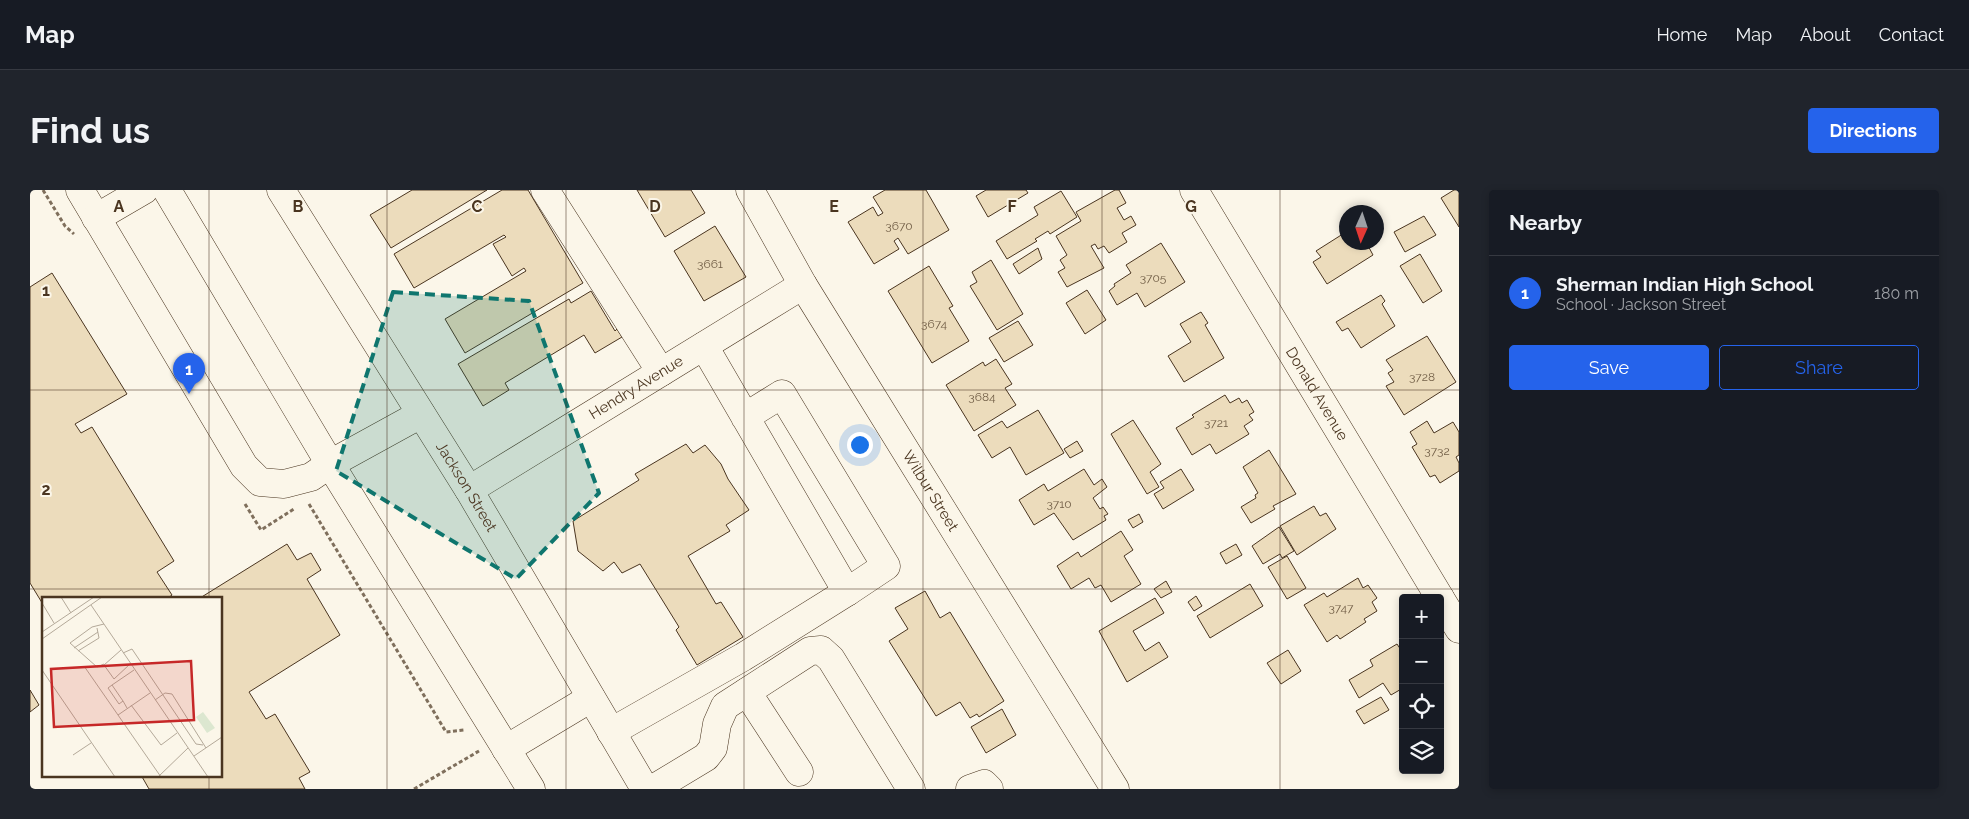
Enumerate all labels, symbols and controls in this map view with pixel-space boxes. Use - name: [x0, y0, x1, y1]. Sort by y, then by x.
- text: Map: [25, 20, 75, 49]
- text: Home: [1656, 24, 1707, 45]
- text: Map: [1735, 24, 1772, 45]
- text: About: [1800, 24, 1851, 45]
- text: Contact: [1879, 24, 1944, 45]
- button: Directions: [1808, 108, 1939, 153]
- text: Find us: [30, 110, 150, 151]
- text: A: [114, 197, 125, 216]
- text: B: [293, 197, 304, 216]
- text: C: [472, 197, 483, 216]
- text: D: [649, 197, 661, 216]
- text: E: [829, 197, 839, 216]
- text: F: [1007, 197, 1017, 216]
- text: G: [1185, 197, 1197, 216]
- north arrow: [1339, 205, 1384, 250]
- text: Nearby: [1509, 210, 1582, 235]
- house number: 3670: [885, 219, 913, 233]
- house number: 3661: [697, 257, 723, 271]
- house number: 3705: [1140, 271, 1167, 285]
- text: Sherman Indian High School: [1556, 273, 1813, 295]
- text: 1: [42, 281, 50, 300]
- text: 1: [1521, 284, 1529, 303]
- text: 180 m: [1874, 284, 1919, 303]
- text: School · Jackson Street: [1556, 295, 1726, 314]
- house number: 3674: [921, 317, 947, 331]
- street label: Donald Avenue: [1282, 344, 1352, 444]
- button: Save: [1509, 345, 1709, 390]
- button: Share: [1719, 345, 1919, 390]
- street label: Hendry Avenue: [586, 352, 686, 423]
- pin: 1: [173, 353, 205, 394]
- house number: 3728: [1409, 370, 1435, 384]
- house number: 3684: [968, 390, 996, 404]
- house number: 3721: [1204, 416, 1228, 430]
- your location: [847, 432, 873, 458]
- street label: Jackson Street: [432, 439, 501, 535]
- house number: 3732: [1424, 444, 1450, 458]
- street label: Wilbur Street: [899, 447, 962, 535]
- text: 2: [41, 480, 51, 499]
- house number: 3710: [1046, 497, 1072, 511]
- map controls: [1399, 594, 1444, 774]
- button: +: [1399, 594, 1444, 639]
- inset map: [42, 597, 222, 776]
- house number: 3747: [1328, 601, 1354, 615]
- button: −: [1399, 639, 1444, 684]
- button: locate: [1399, 684, 1444, 729]
- button: layers: [1399, 729, 1444, 774]

